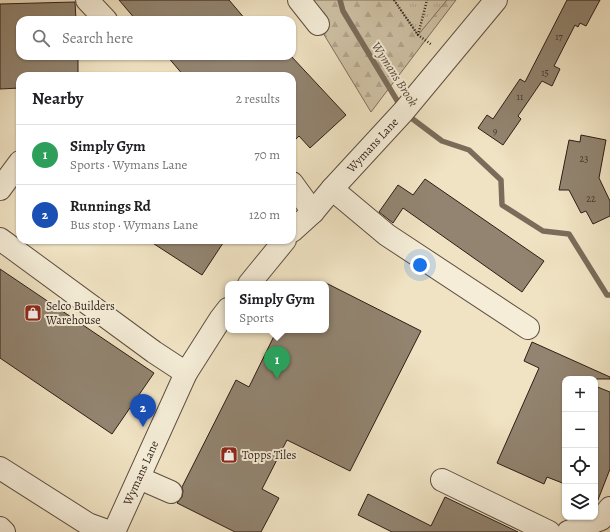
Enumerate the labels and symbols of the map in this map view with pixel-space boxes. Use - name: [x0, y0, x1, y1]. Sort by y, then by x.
- house number: 17: [555, 30, 564, 43]
- water label: Wymans Brook: [368, 39, 422, 110]
- house number: 15: [541, 66, 549, 79]
- house number: 11: [517, 90, 524, 103]
- street label: Wymans Lane: [343, 114, 402, 177]
- house number: 9: [493, 124, 498, 137]
- house number: 23: [580, 152, 588, 165]
- house number: 22: [586, 192, 596, 205]
- your location: [410, 255, 430, 275]
- place label: Selco Builders Warehouse: [45, 298, 115, 328]
- shop icon: Selco Builders Warehouse: [23, 303, 43, 323]
- pin: 1: [264, 346, 290, 379]
- pin: 2: [130, 394, 156, 427]
- street label: Wymans Lane: [119, 438, 162, 509]
- shop icon: Topps Tiles: [219, 445, 239, 465]
- place label: Topps Tiles: [242, 447, 297, 463]

